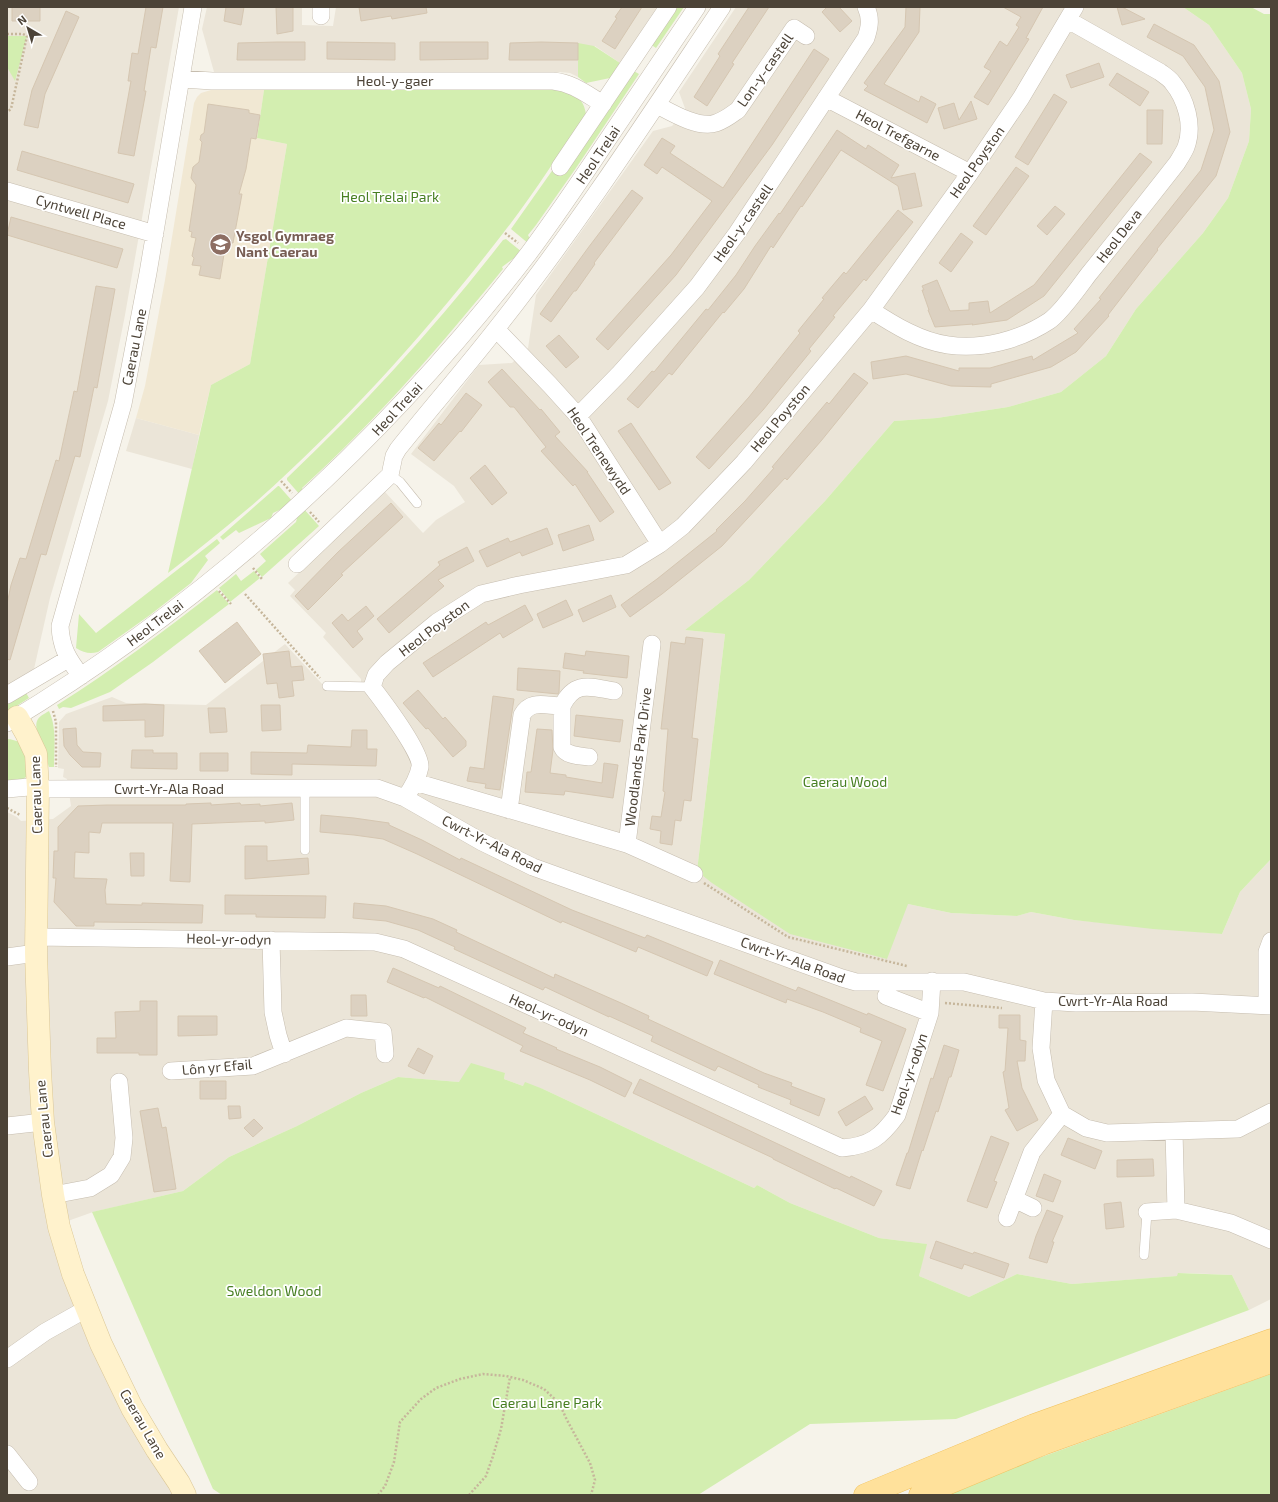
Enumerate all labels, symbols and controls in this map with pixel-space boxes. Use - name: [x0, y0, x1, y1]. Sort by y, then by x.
- north arrow: [8, 8, 48, 48]
- text: N: [14, 12, 29, 27]
- street label: Lon-y-castell: [733, 29, 797, 110]
- street label: Heol-y-gaer: [356, 72, 434, 89]
- street label: Heol Trefgarne: [853, 105, 943, 164]
- street label: Heol Trelai: [572, 122, 623, 187]
- street label: Heol Poyston: [946, 123, 1008, 201]
- street label: Heol-y-castell: [709, 180, 776, 265]
- park label: Heol Trelai Park: [341, 188, 439, 205]
- street label: Cyntwell Place: [34, 191, 128, 233]
- street label: Heol Deva: [1092, 205, 1145, 266]
- place label: Ysgol Gymraeg Nant Caerau: [236, 227, 334, 260]
- school or university icon: Ysgol Gymraeg Nant Caerau: [208, 231, 234, 257]
- street label: Caerau Lane: [118, 307, 149, 387]
- street label: Heol Trelai: [368, 379, 426, 439]
- street label: Heol Poyston: [746, 380, 813, 455]
- street label: Heol Trenewydd: [564, 404, 635, 498]
- street label: Heol Trelai: [123, 596, 186, 649]
- street label: Heol Poyston: [395, 596, 472, 660]
- street label: Woodlands Park Drive: [621, 686, 654, 827]
- street label: Caerau Lane: [26, 756, 45, 834]
- park label: Caerau Wood: [803, 773, 887, 790]
- street label: Cwrt-Yr-Ala Road: [114, 780, 224, 797]
- street label: Cwrt-Yr-Ala Road: [439, 811, 545, 876]
- street label: Heol-yr-odyn: [186, 929, 272, 948]
- street label: Cwrt-Yr-Ala Road: [738, 933, 848, 986]
- street label: Heol-yr-odyn: [507, 989, 592, 1040]
- street label: Cwrt-Yr-Ala Road: [1058, 992, 1168, 1009]
- street label: Heol-yr-odyn: [887, 1031, 930, 1117]
- street label: Lôn yr Efail: [181, 1055, 254, 1078]
- street label: Caerau Lane: [31, 1079, 56, 1159]
- park label: Sweldon Wood: [227, 1282, 321, 1299]
- street label: Caerau Lane: [117, 1386, 170, 1462]
- park label: Caerau Lane Park: [492, 1394, 602, 1411]

